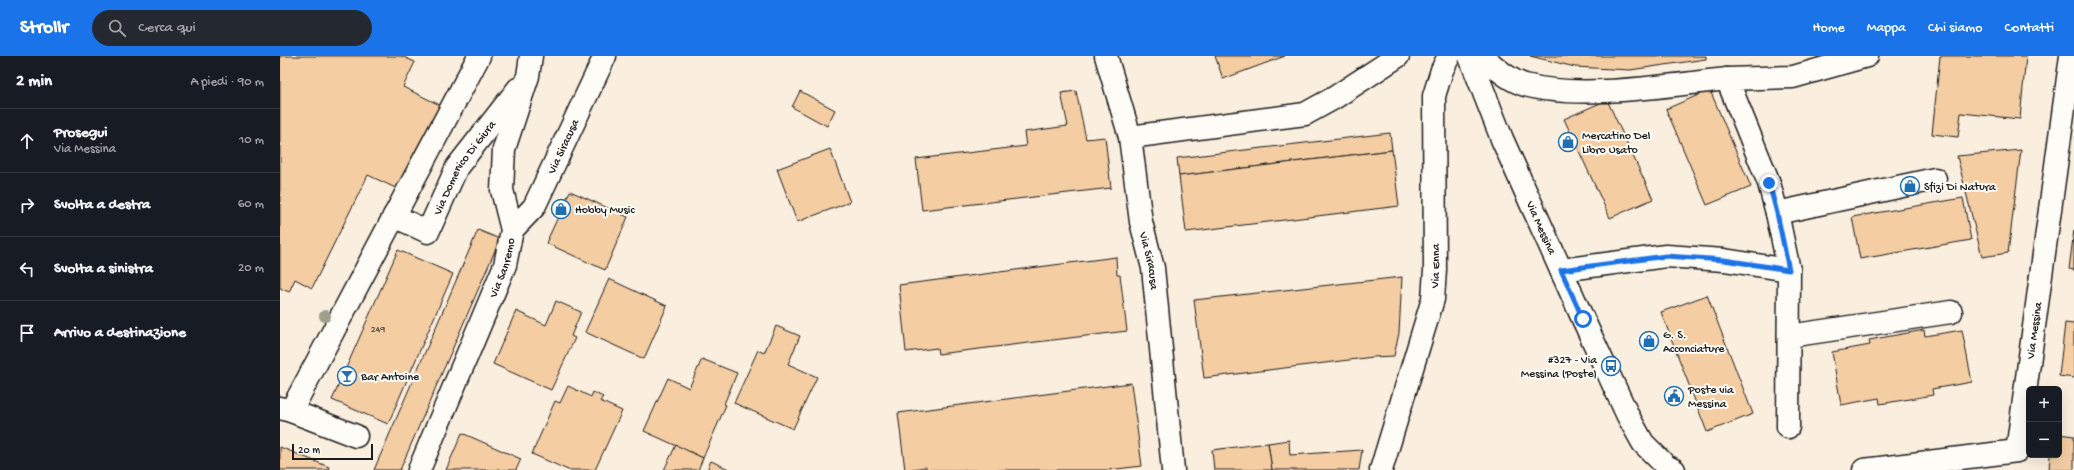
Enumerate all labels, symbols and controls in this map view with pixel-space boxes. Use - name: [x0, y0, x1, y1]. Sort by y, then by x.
- search box: [92, 10, 372, 46]
- text: Strollr: [20, 17, 68, 40]
- icon: search: [106, 17, 128, 39]
- text: Cerca qui: [138, 19, 196, 37]
- text: Home: [1812, 20, 1845, 37]
- text: Mappa: [1867, 20, 1906, 37]
- text: Chi siamo: [1928, 20, 1983, 37]
- text: Contatti: [2005, 20, 2054, 37]
- text: 2 min: [16, 72, 52, 92]
- text: A piedi · 90 m: [190, 75, 264, 90]
- street label: Via Siracusa: [545, 117, 583, 178]
- street label: Via Domenico Di Giura: [431, 118, 500, 218]
- text: Prosegui: [54, 124, 107, 142]
- icon: ahead: [16, 130, 38, 152]
- place label: Mercatino Del Libro Usato: [1582, 130, 1651, 158]
- shop icon: Mercatino Del Libro Usato: [1557, 131, 1579, 153]
- text: 10 m: [239, 133, 264, 148]
- text: Via Messina: [54, 142, 116, 157]
- route end: [1760, 174, 1778, 192]
- shop icon: Sfizi Di Natura: [1899, 175, 1921, 197]
- place label: Sfizi Di Natura: [1924, 181, 1996, 195]
- icon: right: [16, 194, 38, 216]
- text: Svolta a destra: [54, 196, 150, 214]
- text: 60 m: [238, 197, 264, 212]
- shop icon: Hobby Music: [550, 198, 572, 220]
- street label: Via Messina: [1521, 198, 1558, 257]
- place label: Hobby Music: [575, 204, 635, 218]
- street label: Via Siracusa: [1135, 230, 1160, 291]
- street label: Via Sanremo: [487, 237, 519, 301]
- street label: Via Enna: [1429, 243, 1444, 290]
- icon: left: [16, 258, 38, 280]
- text: Svolta a sinistra: [54, 260, 153, 278]
- text: 20 m: [238, 261, 264, 276]
- street label: Via Messina: [2025, 301, 2046, 361]
- route start: [1574, 310, 1592, 328]
- icon: arrive: [16, 322, 38, 344]
- text: Arrivo a destinazione: [54, 324, 186, 342]
- house number: 249: [371, 324, 385, 336]
- place label: G. S. Acconciature: [1663, 329, 1725, 357]
- shop icon: G. S. Acconciature: [1638, 330, 1660, 352]
- place label: #327 - Via Messina (Poste): [1521, 354, 1597, 382]
- bus stop icon: #327 - Via Messina (Poste): [1600, 355, 1622, 377]
- bar icon: Bar Antoine: [336, 365, 358, 387]
- place label: Bar Antoine: [360, 371, 420, 385]
- place label: Poste via Messina: [1687, 384, 1734, 412]
- public building icon: Poste via Messina: [1663, 385, 1685, 407]
- map controls: [2026, 386, 2062, 458]
- button: +: [2026, 386, 2062, 422]
- button: −: [2026, 422, 2062, 458]
- scale bar: [292, 442, 373, 461]
- text: 20 m: [298, 445, 320, 457]

